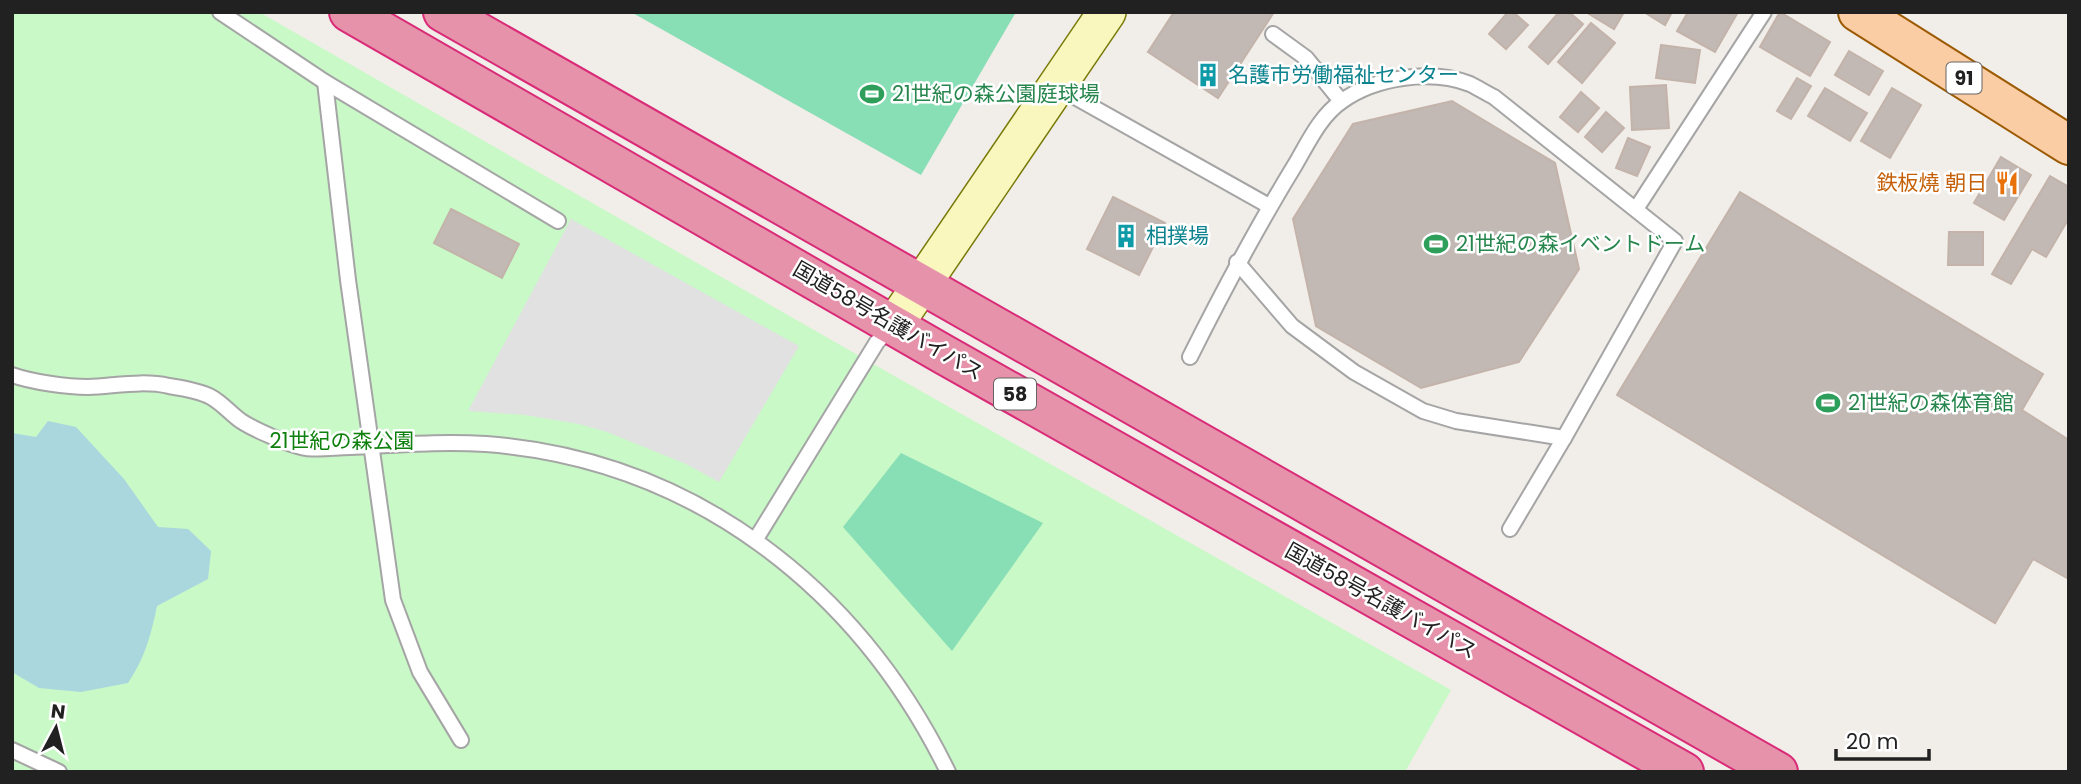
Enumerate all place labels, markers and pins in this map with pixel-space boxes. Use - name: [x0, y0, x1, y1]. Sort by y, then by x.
- place label: 名護市労働福祉センター: [1228, 60, 1459, 89]
- building icon: 名護市労働福祉センター: [1194, 61, 1222, 89]
- place label: 21世紀の森公園庭球場: [892, 79, 1100, 108]
- sports icon: 21世紀の森公園庭球場: [858, 80, 886, 108]
- place label: 鉄板燒 朝日: [1876, 168, 1987, 197]
- restaurant icon: 鉄板燒 朝日: [1993, 169, 2021, 197]
- place label: 相撲場: [1146, 221, 1209, 250]
- building icon: 相撲場: [1112, 222, 1140, 250]
- place label: 21世紀の森イベントドーム: [1456, 229, 1705, 258]
- sports icon: 21世紀の森イベントドーム: [1422, 230, 1450, 258]
- place label: 21世紀の森体育館: [1848, 388, 2014, 417]
- sports icon: 21世紀の森体育館: [1814, 389, 1842, 417]

